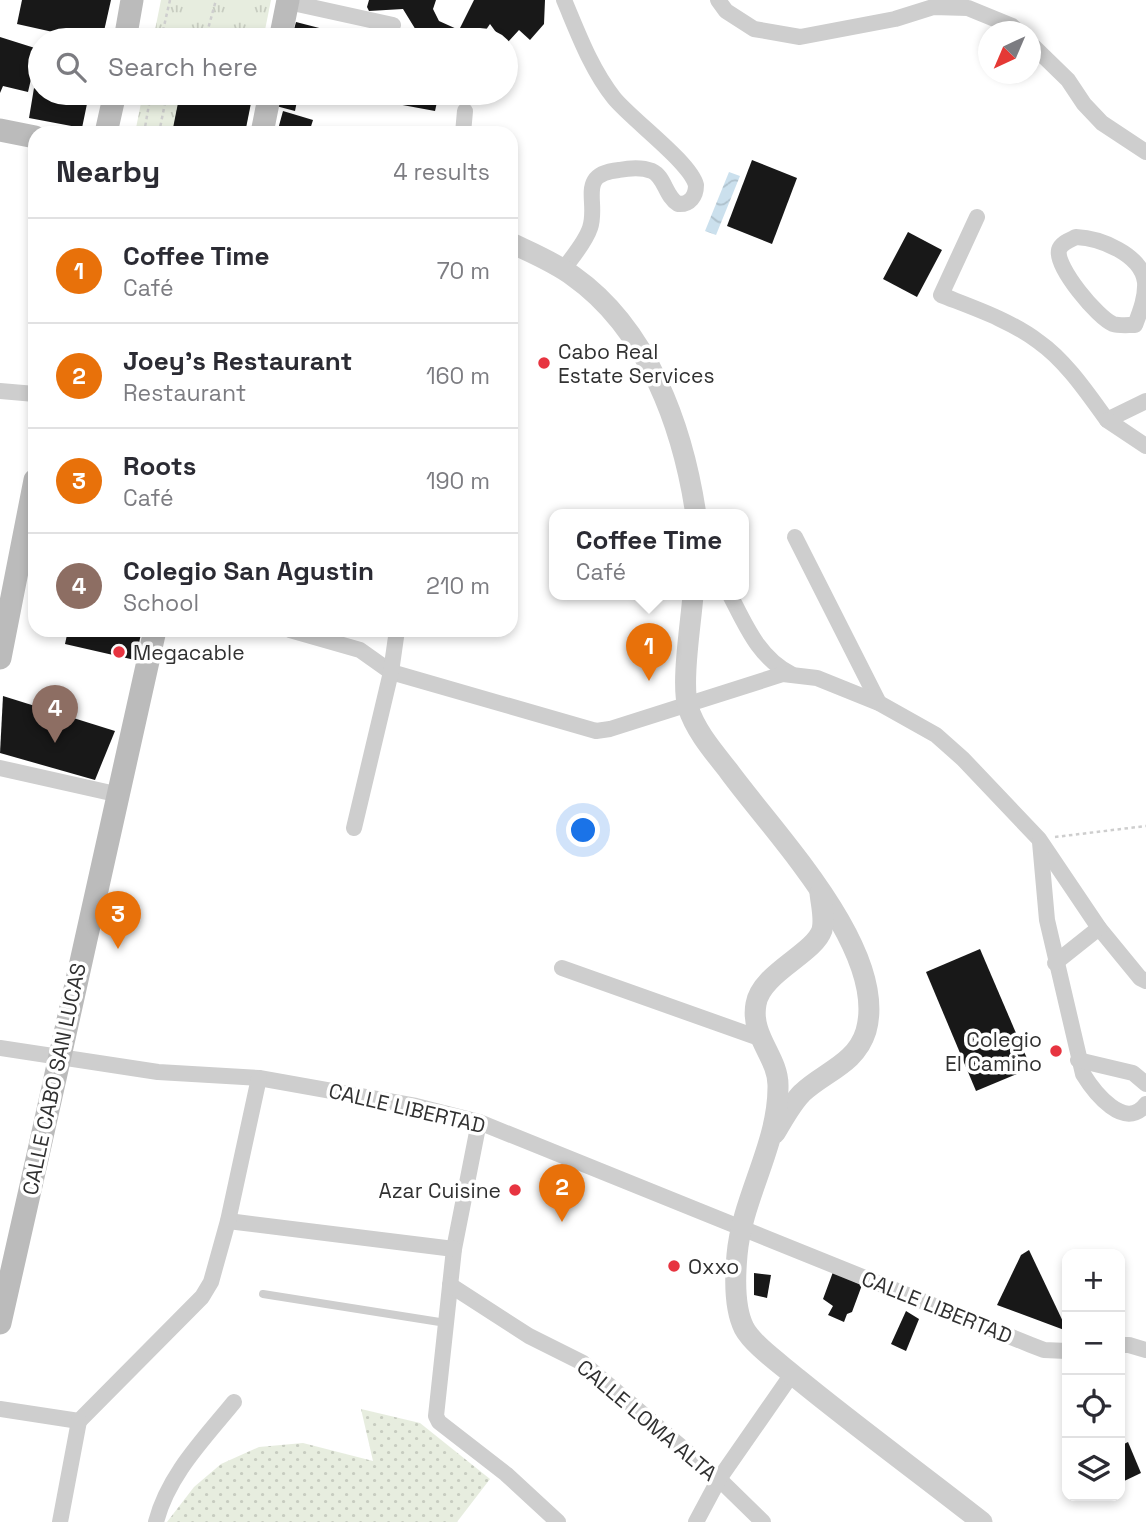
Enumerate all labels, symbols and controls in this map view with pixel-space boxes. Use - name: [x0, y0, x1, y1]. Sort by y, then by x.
- north arrow: [978, 21, 1041, 84]
- search box: [28, 28, 518, 105]
- icon: search: [52, 48, 90, 86]
- text: Search here: [108, 50, 258, 84]
- text: Nearby: [56, 152, 160, 191]
- text: 4 results: [393, 157, 490, 187]
- text: Coffee Time: [123, 239, 270, 273]
- text: 1: [74, 256, 84, 286]
- text: 70 m: [437, 256, 490, 286]
- text: Café: [123, 273, 174, 303]
- place label: Cabo Real Estate Services: [558, 338, 715, 389]
- text: Joey's Restaurant: [123, 344, 352, 378]
- marker: Cabo Real Estate Services: [536, 355, 552, 371]
- text: 2: [72, 361, 86, 391]
- text: 160 m: [426, 361, 490, 391]
- text: Restaurant: [123, 378, 246, 408]
- text: Roots: [123, 449, 196, 483]
- text: 3: [72, 466, 86, 496]
- text: 190 m: [426, 466, 490, 496]
- text: Café: [123, 483, 174, 513]
- popup: [549, 509, 749, 600]
- text: Coffee Time: [576, 523, 722, 557]
- text: Colegio San Agustin: [123, 554, 374, 588]
- text: Café: [576, 557, 626, 587]
- text: 4: [72, 571, 86, 601]
- text: 210 m: [426, 571, 490, 601]
- text: School: [123, 588, 199, 618]
- pin: 1: [626, 623, 672, 681]
- place label: Megacable: [133, 639, 245, 666]
- marker: Megacable: [111, 644, 127, 660]
- pin: 4: [32, 685, 78, 743]
- your location: [566, 813, 600, 847]
- pin: 3: [95, 891, 141, 949]
- street label: CALLE CABO SAN LUCAS: [16, 961, 92, 1197]
- place label: Colegio El Camino: [945, 1026, 1042, 1077]
- marker: Colegio El Camino: [1048, 1043, 1064, 1059]
- street label: CALLE LIBERTAD: [326, 1077, 488, 1139]
- pin: 2: [539, 1164, 585, 1222]
- place label: Azar Cuisine: [379, 1177, 501, 1204]
- marker: Azar Cuisine: [507, 1182, 523, 1198]
- map controls: [1062, 1249, 1125, 1501]
- button: +: [1062, 1249, 1125, 1312]
- place label: Oxxo: [688, 1253, 739, 1280]
- marker: Oxxo: [666, 1258, 682, 1274]
- street label: CALLE LIBERTAD: [858, 1265, 1016, 1349]
- button: −: [1062, 1312, 1125, 1375]
- street label: CALLE LOMA ALTA: [571, 1353, 723, 1487]
- button: locate: [1062, 1375, 1125, 1438]
- button: layers: [1062, 1438, 1125, 1501]

